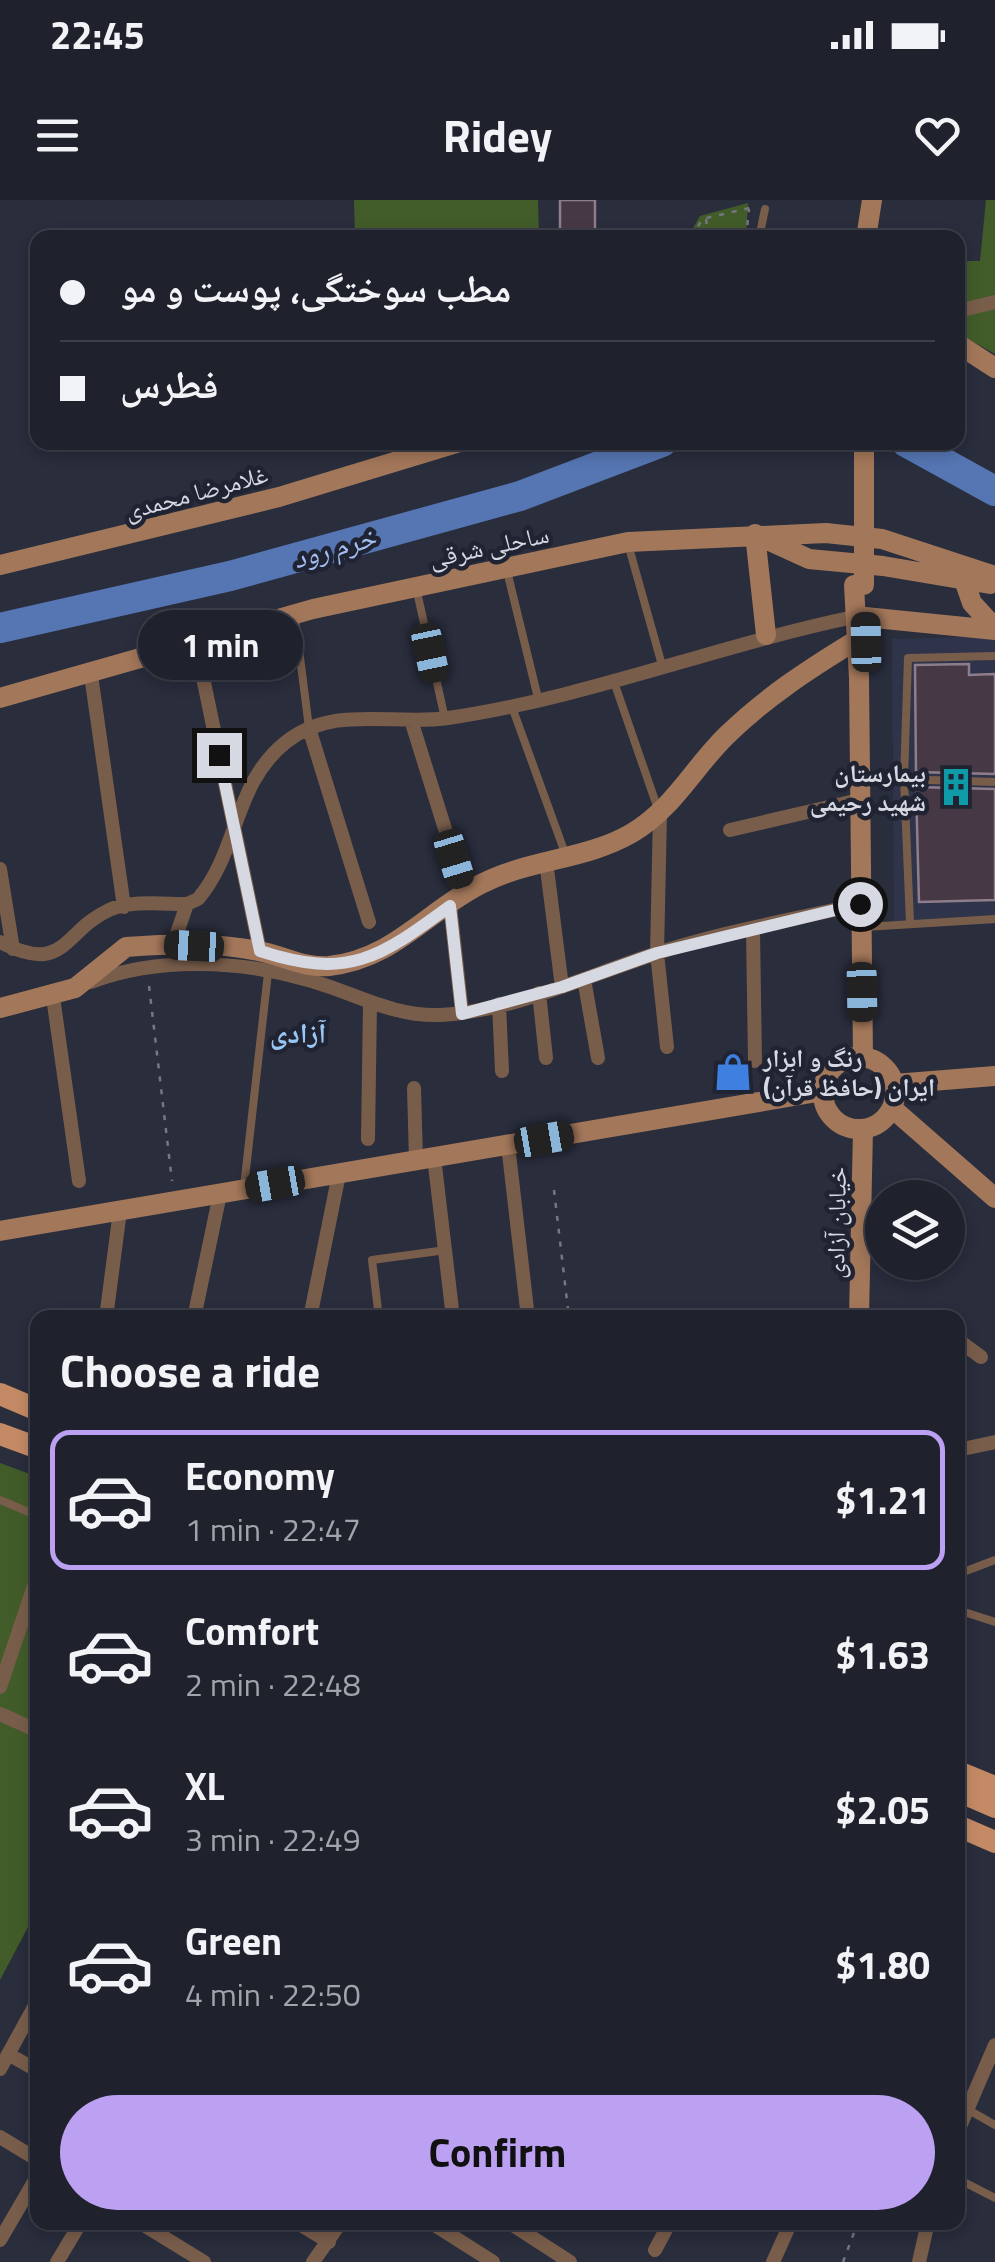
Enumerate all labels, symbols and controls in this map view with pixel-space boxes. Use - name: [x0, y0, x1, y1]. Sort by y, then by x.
- text: 22:45: [50, 6, 145, 64]
- text: Ridey: [443, 101, 552, 169]
- icon: menu: [30, 108, 85, 163]
- icon: heart: [910, 108, 965, 163]
- text: مطب سوختگی، پوست و مو: [120, 259, 511, 317]
- text: فطرس: [120, 355, 218, 413]
- street label: غلامرضا محمدی: [120, 455, 272, 529]
- water label: خرم رود: [287, 514, 382, 579]
- street label: ساحلی شرقی: [426, 515, 552, 577]
- callout: 1 min: [136, 610, 302, 680]
- car: [850, 612, 882, 672]
- text: 1 min: [182, 621, 259, 669]
- car: [409, 621, 451, 685]
- route end: [197, 733, 242, 778]
- place label: بیمارستان شهید رحیمی: [810, 754, 926, 821]
- building icon: بیمارستان شهید رحیمی: [935, 766, 977, 808]
- car: [431, 826, 477, 892]
- route start: [838, 882, 883, 927]
- car: [163, 929, 225, 963]
- car: [846, 962, 878, 1022]
- district label: آزادی: [270, 1011, 326, 1054]
- place label: رنگ و ابزار ایران (حافظ قرآن): [762, 1039, 935, 1106]
- shop icon: رنگ و ابزار ایران (حافظ قرآن): [712, 1051, 754, 1093]
- car: [512, 1119, 576, 1159]
- car: [243, 1164, 307, 1204]
- street label: خیابان آزادی: [816, 1167, 856, 1279]
- map controls: [865, 1180, 965, 1280]
- button: layers: [865, 1180, 965, 1280]
- text: Choose a ride: [60, 1336, 320, 1404]
- text: Economy: [185, 1447, 335, 1505]
- icon: car: [65, 1455, 155, 1545]
- text: $1.21: [835, 1471, 930, 1529]
- text: 1 min · 22:47: [185, 1505, 361, 1553]
- text: Comfort: [185, 1602, 319, 1660]
- icon: car: [65, 1610, 155, 1700]
- text: $1.63: [835, 1626, 930, 1684]
- text: 2 min · 22:48: [185, 1660, 361, 1708]
- text: XL: [185, 1757, 225, 1815]
- icon: car: [65, 1765, 155, 1855]
- text: $2.05: [835, 1781, 930, 1839]
- text: 3 min · 22:49: [185, 1815, 361, 1863]
- text: Green: [185, 1912, 282, 1970]
- icon: car: [65, 1920, 155, 2010]
- text: $1.80: [835, 1936, 930, 1994]
- text: 4 min · 22:50: [185, 1970, 361, 2018]
- button: Confirm: [60, 2095, 935, 2210]

